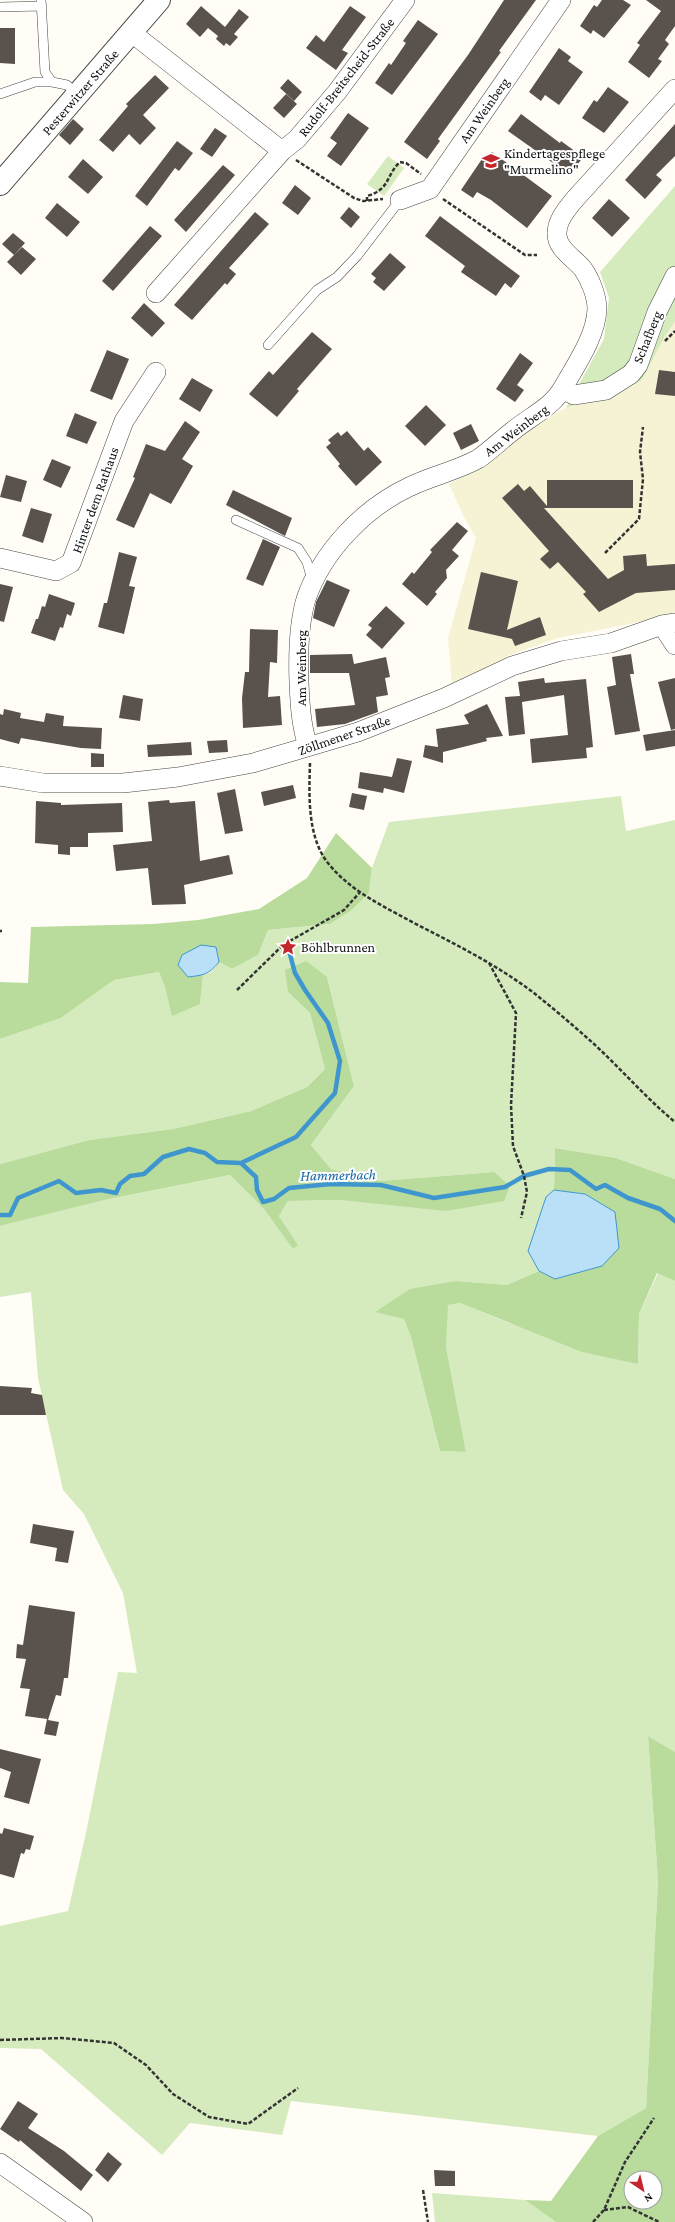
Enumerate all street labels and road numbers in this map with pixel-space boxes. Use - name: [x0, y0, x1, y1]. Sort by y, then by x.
- street label: Rudolf-Breitscheid-Straße: [295, 14, 397, 140]
- street label: Pesterwitzer Straße: [38, 46, 122, 138]
- street label: Am Weinberg: [456, 74, 513, 146]
- street label: Schafberg: [629, 308, 665, 366]
- street label: Am Weinberg: [481, 401, 551, 459]
- street label: Hinter dem Rathaus: [68, 445, 122, 555]
- street label: Am Weinberg: [293, 630, 309, 706]
- street label: Zöllmener Straße: [296, 712, 392, 758]

